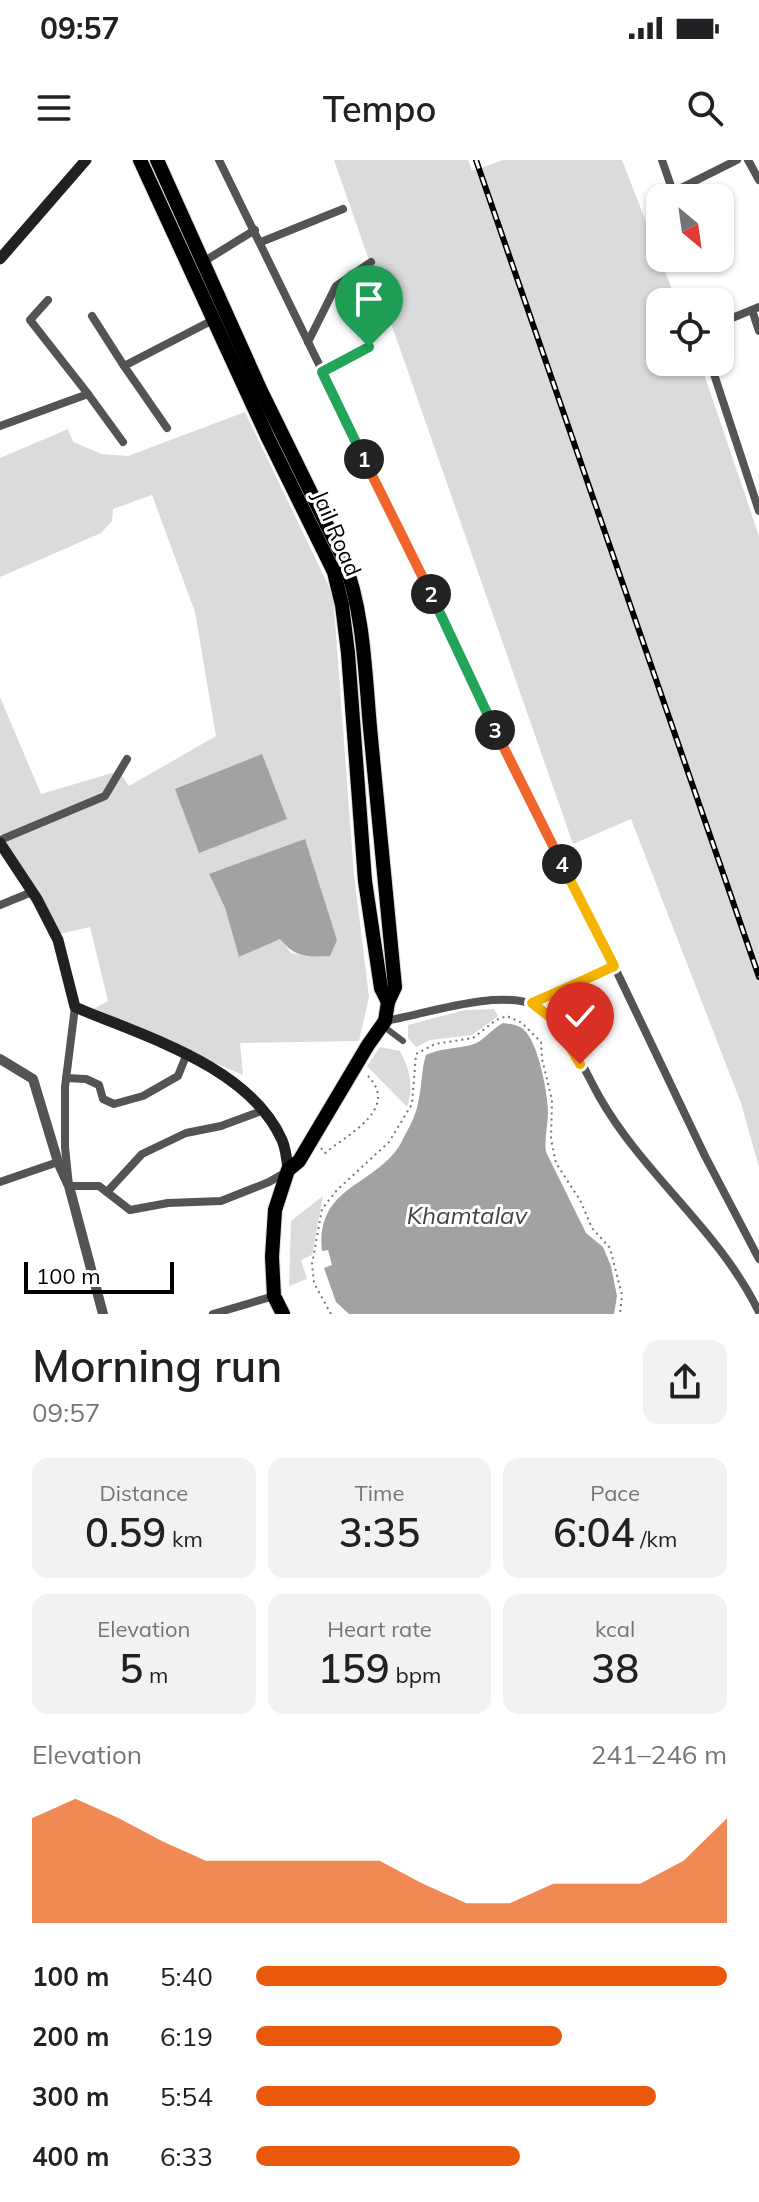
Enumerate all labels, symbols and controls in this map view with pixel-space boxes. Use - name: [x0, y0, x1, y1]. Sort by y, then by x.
- text: 09:57: [40, 9, 119, 47]
- icon: menu: [32, 86, 76, 130]
- text: Tempo: [323, 86, 436, 131]
- icon: search: [683, 86, 727, 130]
- north arrow: [646, 184, 734, 272]
- map controls: [646, 184, 734, 376]
- pin: [335, 265, 403, 347]
- icon: arrive: [347, 277, 391, 321]
- button: locate: [646, 288, 734, 376]
- pin: 1: [344, 439, 384, 479]
- text: 1: [357, 445, 371, 473]
- street label: Jail Road: [306, 486, 368, 580]
- pin: 2: [411, 574, 451, 614]
- text: 2: [424, 580, 438, 608]
- pin: 3: [475, 710, 515, 750]
- text: 3: [488, 716, 502, 744]
- pin: 4: [542, 844, 582, 884]
- text: 4: [555, 850, 569, 878]
- pin: [546, 982, 614, 1064]
- icon: check: [558, 994, 602, 1038]
- water label: Khamtalav: [407, 1200, 528, 1230]
- scale bar: [24, 1258, 174, 1294]
- text: 100 m: [36, 1262, 101, 1290]
- text: Morning run: [32, 1338, 282, 1393]
- button: share: [643, 1340, 727, 1424]
- text: 09:57: [32, 1396, 100, 1429]
- text: Distance: [99, 1479, 188, 1507]
- text: Time: [355, 1479, 404, 1507]
- text: Pace: [590, 1479, 640, 1507]
- text: 0.59: [85, 1507, 166, 1557]
- text: 3:35: [339, 1507, 420, 1557]
- text: 6:04: [553, 1507, 635, 1557]
- text: km: [166, 1525, 203, 1553]
- text: /km: [635, 1525, 677, 1553]
- text: Elevation: [97, 1615, 190, 1643]
- text: Heart rate: [327, 1615, 432, 1643]
- text: kcal: [595, 1615, 635, 1643]
- text: 5: [119, 1643, 143, 1693]
- text: 159: [318, 1643, 390, 1693]
- text: 38: [591, 1643, 639, 1693]
- text: m: [143, 1661, 168, 1689]
- text: bpm: [390, 1661, 441, 1689]
- text: Elevation: [32, 1738, 142, 1771]
- text: 241–246 m: [591, 1738, 727, 1771]
- text: 100 m: [32, 1960, 109, 1993]
- text: 5:40: [160, 1960, 213, 1993]
- text: 200 m: [32, 2020, 109, 2053]
- text: 6:19: [160, 2020, 213, 2053]
- text: 300 m: [32, 2080, 109, 2113]
- text: 5:54: [160, 2080, 213, 2113]
- text: 400 m: [32, 2140, 109, 2173]
- text: 6:33: [160, 2140, 213, 2173]

